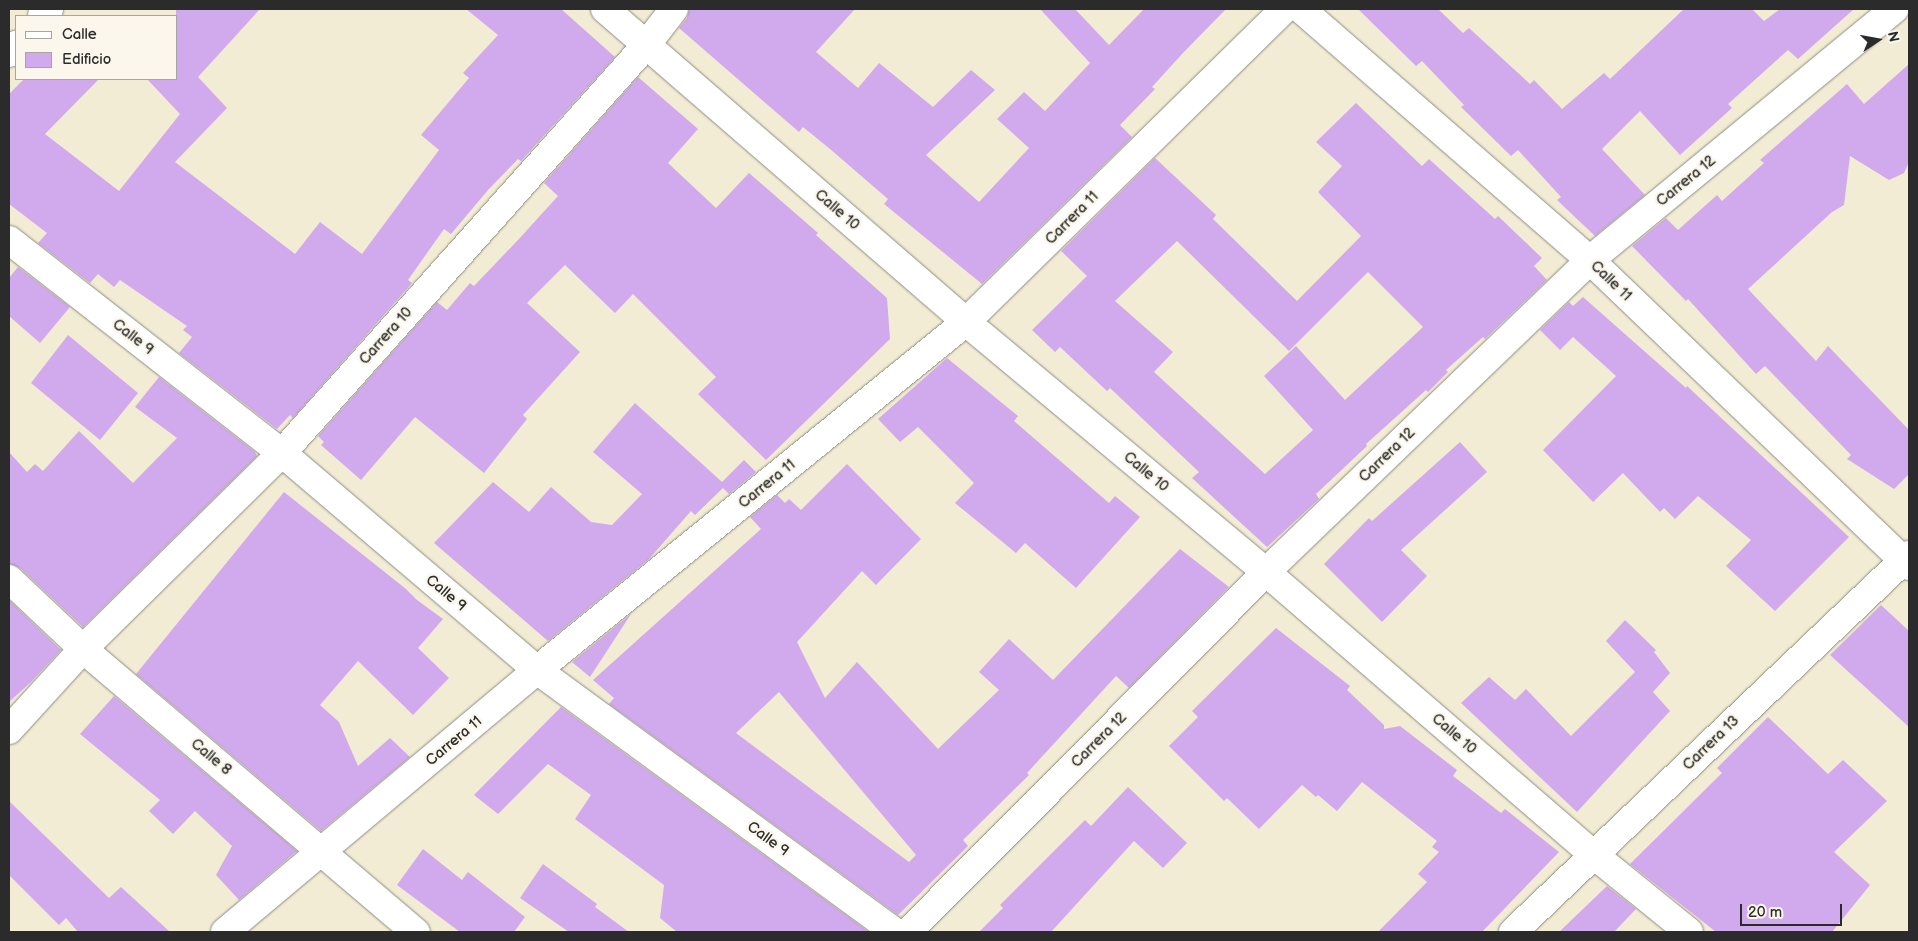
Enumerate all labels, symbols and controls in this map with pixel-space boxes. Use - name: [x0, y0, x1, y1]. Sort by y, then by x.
- legend: [15, 15, 178, 80]
- north arrow: [1853, 15, 1903, 65]
- text: Calle: [62, 25, 97, 44]
- text: N: [1884, 30, 1903, 44]
- text: Edificio: [62, 50, 111, 69]
- street label: Carrera 12: [1653, 152, 1719, 210]
- street label: Calle 10: [811, 186, 863, 234]
- street label: Carrera 11: [1042, 188, 1102, 248]
- street label: Calle 11: [1587, 257, 1635, 305]
- street label: Carrera 10: [356, 304, 416, 368]
- street label: Calle 9: [109, 315, 157, 359]
- street label: Carrera 12: [1355, 424, 1419, 486]
- street label: Calle 10: [1120, 448, 1172, 496]
- street label: Carrera 11: [735, 456, 799, 512]
- street label: Calle 9: [422, 571, 470, 615]
- street label: Carrera 12: [1068, 709, 1130, 771]
- street label: Calle 10: [1428, 710, 1480, 758]
- street label: Carrera 11: [422, 712, 486, 770]
- street label: Carrera 13: [1679, 712, 1743, 774]
- street label: Calle 8: [187, 735, 235, 779]
- street label: Calle 9: [744, 818, 792, 860]
- scale bar: [1743, 894, 1846, 926]
- text: 20 m: [1748, 903, 1782, 922]

